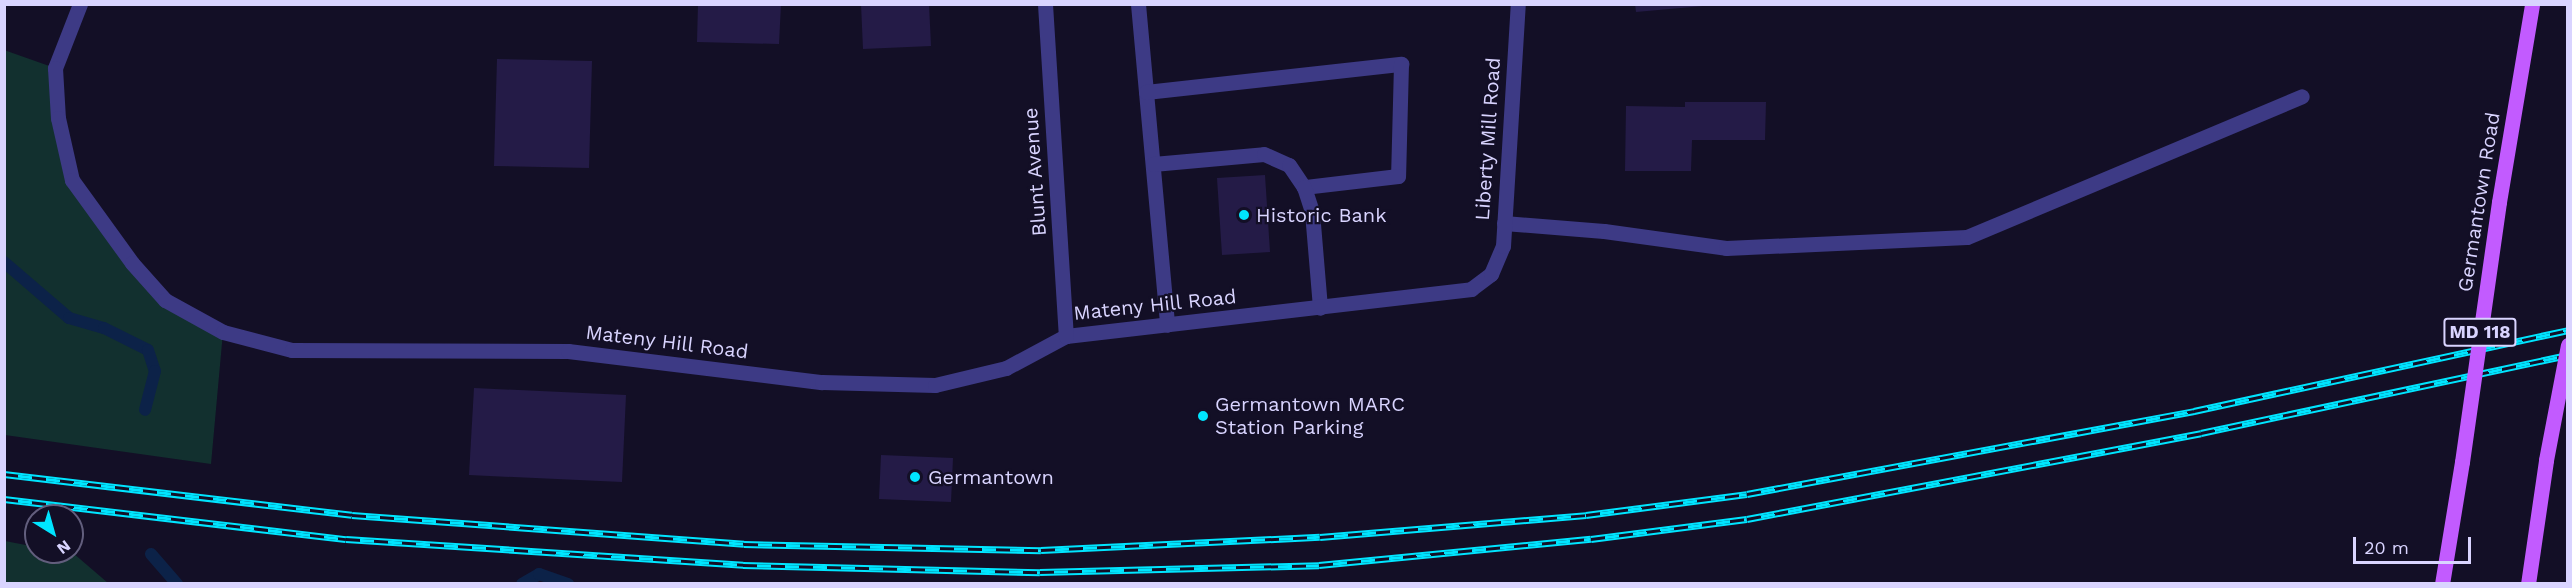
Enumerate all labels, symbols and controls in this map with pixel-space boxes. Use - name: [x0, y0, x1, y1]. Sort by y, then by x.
- street label: Liberty Mill Road: [1470, 56, 1506, 222]
- street label: Blunt Avenue: [1019, 106, 1051, 238]
- street label: Germantown Road: [2453, 110, 2505, 294]
- place label: Historic Bank: [1256, 203, 1387, 227]
- marker: Historic Bank: [1237, 208, 1251, 222]
- street label: Mateny Hill Road: [1072, 284, 1238, 326]
- road number: MD 118: [2442, 317, 2518, 347]
- street label: Mateny Hill Road: [584, 320, 750, 364]
- place label: Germantown MARC Station Parking: [1215, 392, 1405, 439]
- marker: Germantown MARC Station Parking: [1196, 409, 1210, 423]
- place label: Germantown: [928, 465, 1054, 489]
- marker: Germantown: [906, 468, 924, 486]
- north arrow: [24, 504, 84, 564]
- scale bar: [2356, 525, 2474, 563]
- text: N: [53, 536, 74, 558]
- text: 20 m: [2364, 537, 2409, 558]

